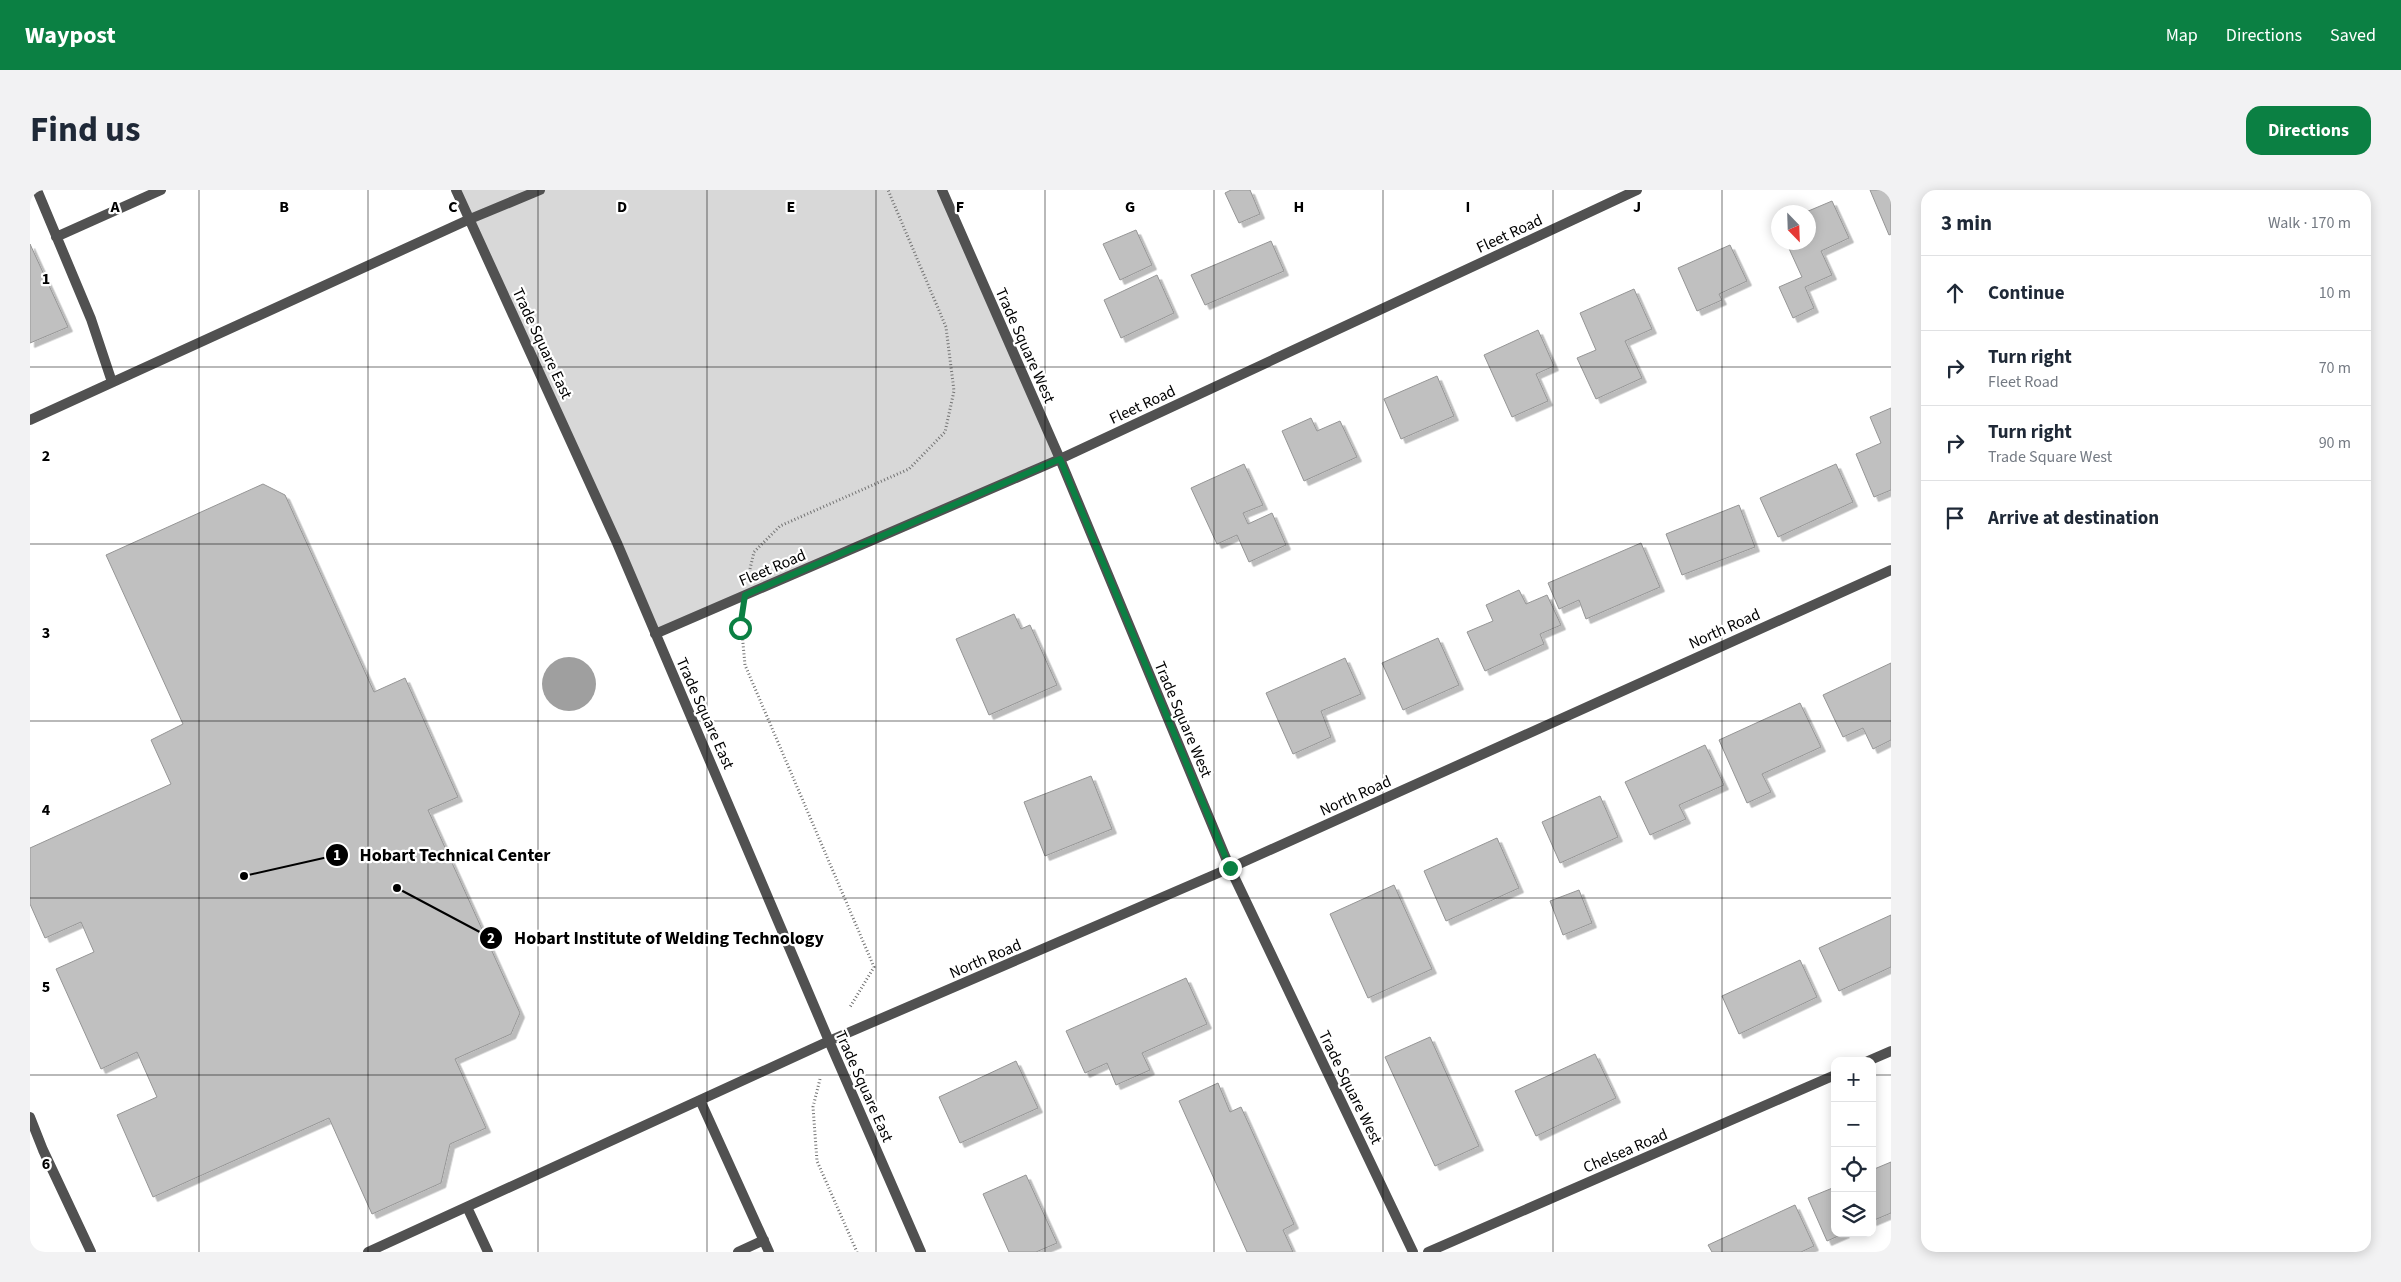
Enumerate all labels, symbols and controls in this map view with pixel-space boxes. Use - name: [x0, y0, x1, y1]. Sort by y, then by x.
- text: Waypost: [25, 18, 116, 53]
- text: Map: [2166, 23, 2198, 48]
- text: Directions: [2226, 23, 2302, 48]
- text: Saved: [2330, 23, 2376, 48]
- text: Find us: [30, 105, 140, 155]
- button: Directions: [2246, 106, 2371, 155]
- text: A: [109, 196, 120, 218]
- text: B: [279, 196, 289, 218]
- text: C: [448, 196, 458, 218]
- text: D: [617, 196, 627, 218]
- text: E: [787, 196, 795, 218]
- text: F: [956, 196, 964, 218]
- text: G: [1125, 196, 1135, 218]
- text: H: [1294, 196, 1304, 218]
- text: I: [1466, 196, 1470, 218]
- text: J: [1633, 196, 1641, 218]
- north arrow: [1771, 205, 1816, 250]
- text: 3 min: [1941, 208, 1992, 238]
- street label: Fleet Road: [1473, 209, 1546, 259]
- text: Walk · 170 m: [2268, 212, 2351, 234]
- text: 1: [42, 268, 50, 290]
- icon: ahead: [1941, 279, 1969, 307]
- text: Continue: [1988, 280, 2065, 307]
- text: 10 m: [2319, 282, 2351, 304]
- street label: Trade Square East: [507, 284, 578, 403]
- street label: Trade Square West: [990, 284, 1061, 407]
- text: Turn right: [1988, 344, 2072, 371]
- icon: right: [1941, 354, 1969, 382]
- text: 70 m: [2319, 357, 2351, 379]
- text: Fleet Road: [1988, 371, 2059, 393]
- street label: Fleet Road: [1106, 380, 1179, 430]
- text: Turn right: [1988, 419, 2072, 446]
- icon: right: [1941, 429, 1969, 457]
- text: 90 m: [2319, 432, 2351, 454]
- text: 2: [42, 445, 50, 467]
- text: Trade Square West: [1988, 446, 2112, 468]
- icon: arrive: [1941, 504, 1969, 532]
- text: Arrive at destination: [1988, 505, 2159, 532]
- street label: Fleet Road: [736, 544, 809, 592]
- street label: North Road: [1685, 603, 1764, 654]
- route start: [729, 617, 752, 640]
- text: 3: [42, 622, 50, 644]
- street label: Trade Square East: [671, 654, 740, 773]
- street label: Trade Square West: [1149, 658, 1218, 781]
- street label: North Road: [1316, 770, 1395, 821]
- text: 4: [42, 799, 51, 821]
- callout: Hobart Technical Center: [324, 838, 560, 871]
- text: Hobart Technical Center: [360, 843, 551, 868]
- text: 1: [333, 845, 341, 866]
- route end: [1219, 857, 1242, 880]
- callout: Hobart Institute of Welding Technology: [479, 922, 834, 955]
- text: Hobart Institute of Welding Technology: [514, 926, 825, 951]
- text: 2: [487, 928, 495, 949]
- street label: North Road: [946, 934, 1025, 984]
- text: 5: [42, 976, 50, 998]
- street label: Trade Square East: [830, 1027, 899, 1146]
- street label: Trade Square West: [1313, 1027, 1387, 1149]
- map controls: [1831, 1057, 1876, 1237]
- button: +: [1831, 1057, 1876, 1102]
- button: −: [1831, 1102, 1876, 1147]
- street label: Chelsea Road: [1580, 1123, 1671, 1179]
- button: locate: [1831, 1147, 1876, 1192]
- text: 6: [42, 1153, 50, 1175]
- button: layers: [1831, 1192, 1876, 1237]

